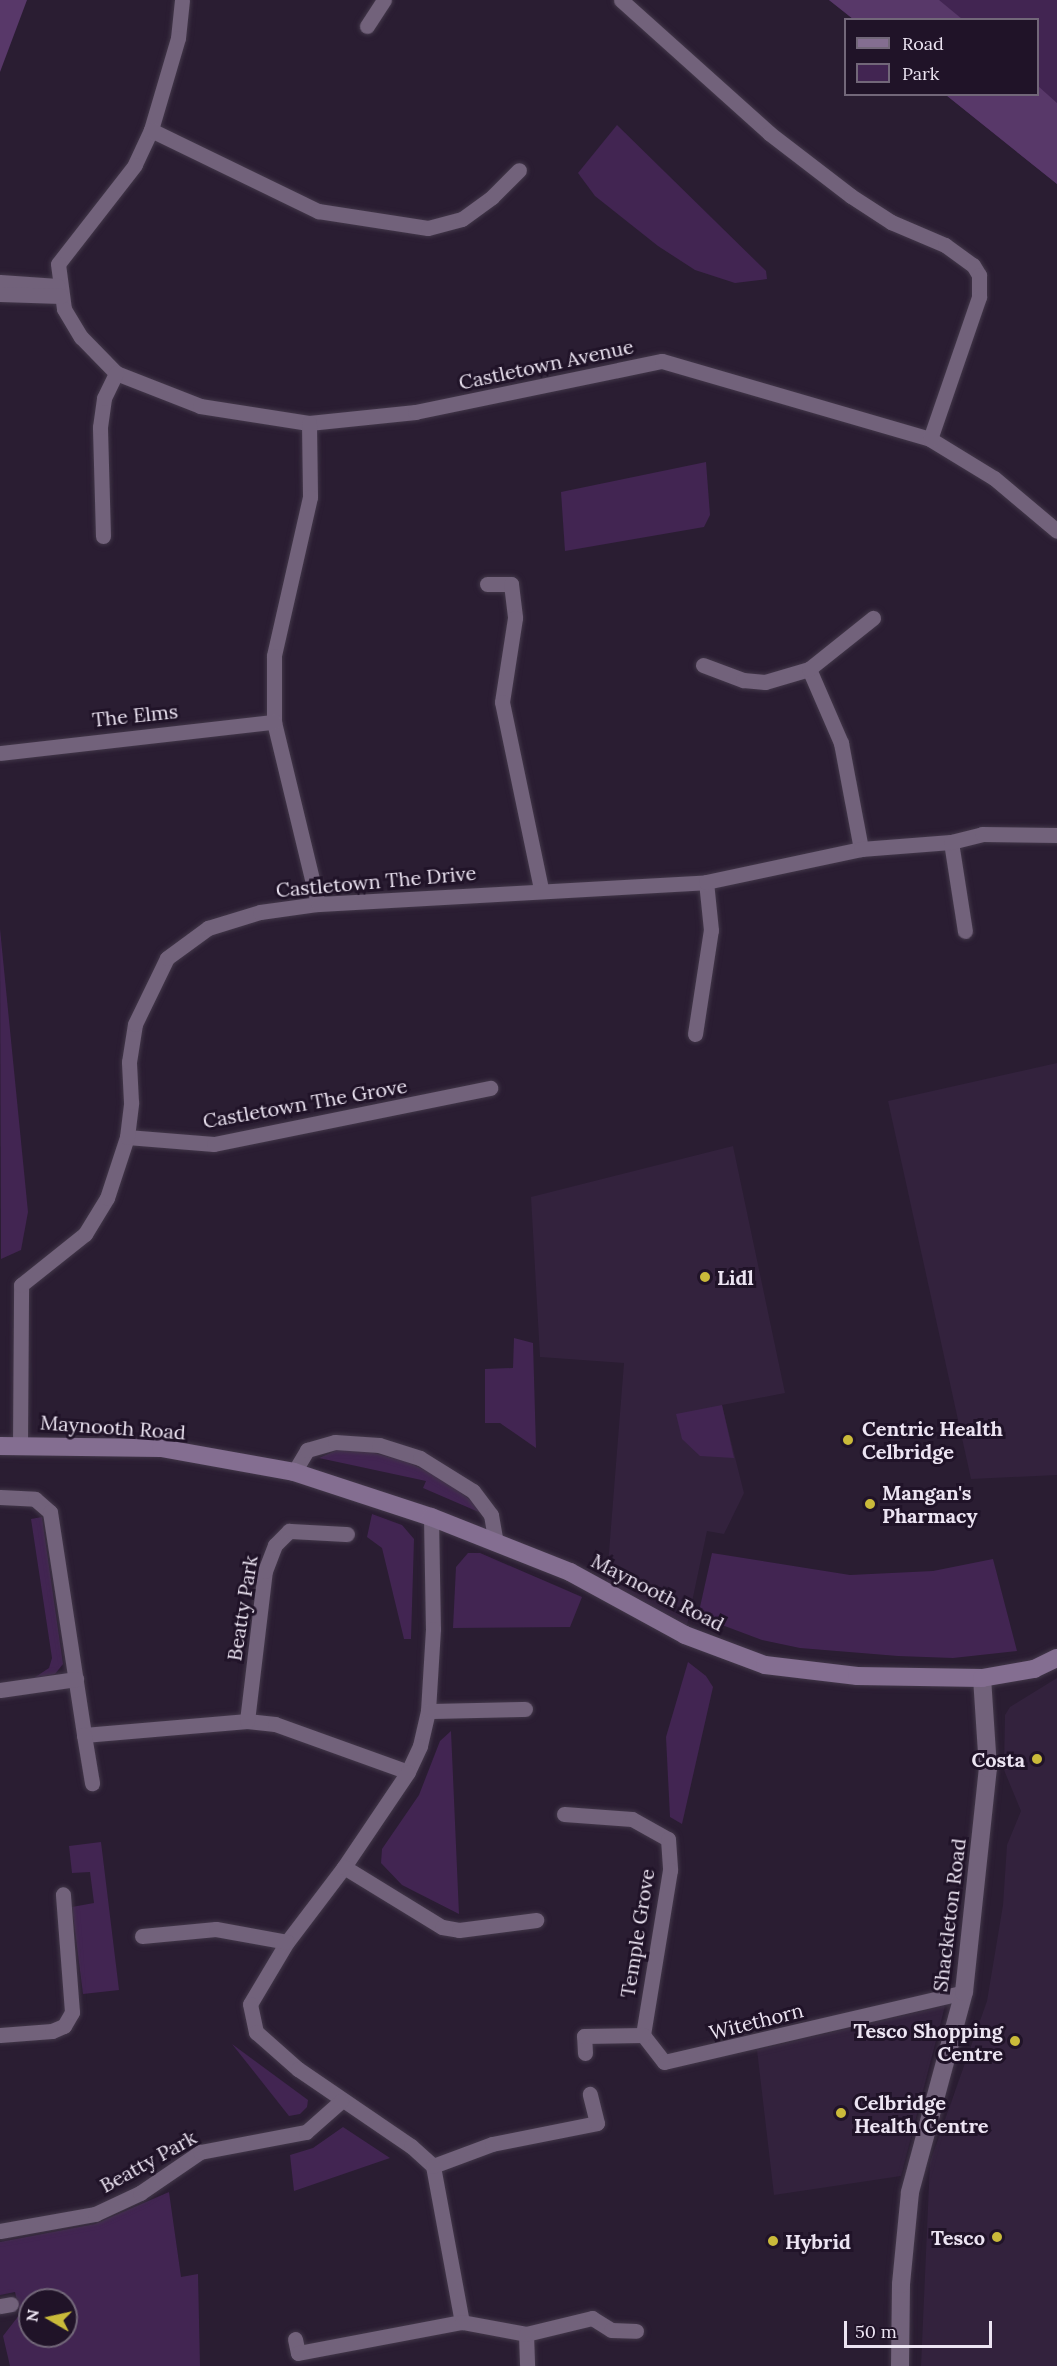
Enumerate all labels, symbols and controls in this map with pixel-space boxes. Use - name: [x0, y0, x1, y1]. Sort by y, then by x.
- legend: [844, 18, 1039, 96]
- text: Road: [902, 32, 944, 55]
- text: Park: [902, 62, 939, 85]
- street label: Castletown Avenue: [456, 334, 636, 394]
- street label: The Elms: [91, 699, 179, 731]
- street label: Castletown The Drive: [275, 860, 477, 902]
- street label: Castletown The Grove: [201, 1073, 409, 1133]
- place label: Lidl: [717, 1265, 754, 1289]
- marker: Lidl: [698, 1270, 712, 1284]
- street label: Maynooth Road: [39, 1410, 187, 1444]
- place label: Centric Health Celbridge: [862, 1416, 1003, 1463]
- marker: Centric Health Celbridge: [839, 1431, 857, 1449]
- place label: Mangan's Pharmacy: [882, 1480, 977, 1527]
- marker: Mangan's Pharmacy: [863, 1497, 877, 1511]
- street label: Maynooth Road: [588, 1548, 728, 1636]
- street label: Beatty Park: [222, 1553, 262, 1663]
- place label: Costa: [971, 1747, 1025, 1771]
- marker: Costa: [1030, 1752, 1044, 1766]
- street label: Shackleton Road: [928, 1837, 970, 1993]
- street label: Temple Grove: [615, 1867, 659, 1999]
- street label: Witethorn: [706, 1998, 806, 2044]
- place label: Tesco Shopping Centre: [854, 2018, 1003, 2065]
- marker: Tesco Shopping Centre: [1008, 2034, 1022, 2048]
- place label: Celbridge Health Centre: [854, 2090, 989, 2137]
- marker: Celbridge Health Centre: [832, 2104, 850, 2122]
- street label: Beatty Park: [96, 2125, 200, 2197]
- place label: Tesco: [931, 2225, 985, 2249]
- place label: Hybrid: [785, 2229, 851, 2253]
- marker: Tesco: [990, 2230, 1004, 2244]
- marker: Hybrid: [766, 2234, 780, 2248]
- north arrow: [18, 2288, 78, 2348]
- text: N: [21, 2308, 43, 2323]
- scale bar: [847, 2309, 996, 2347]
- text: 50 m: [855, 2320, 897, 2343]

